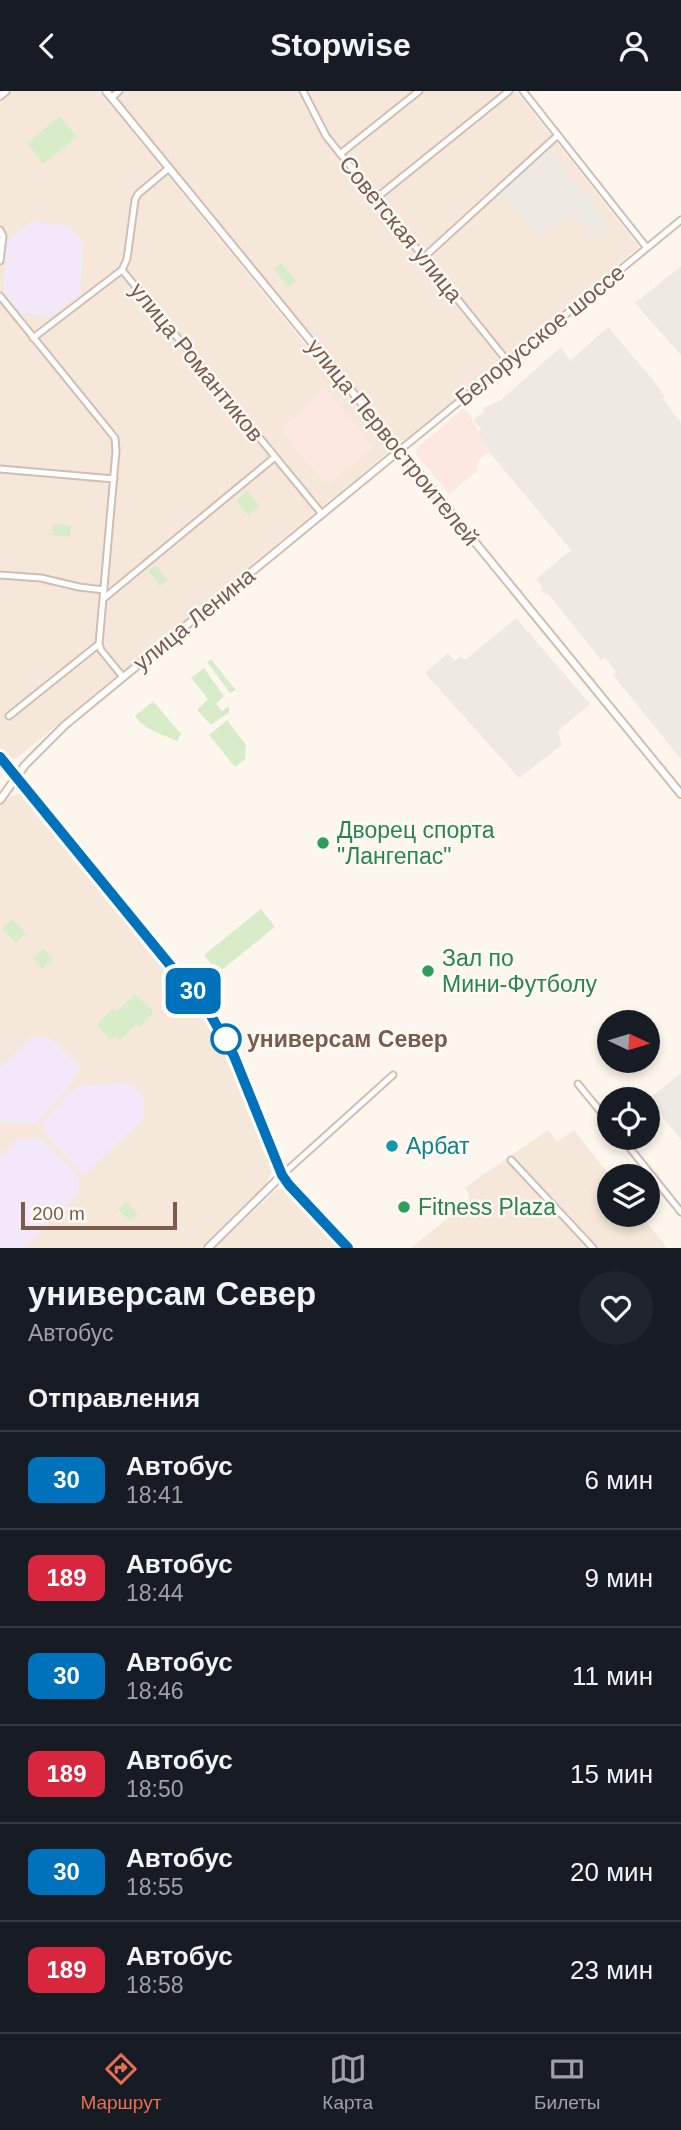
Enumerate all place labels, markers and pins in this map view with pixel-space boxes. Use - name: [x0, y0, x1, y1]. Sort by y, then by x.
- place label: Дворец спорта "Лангепас": [337, 817, 495, 869]
- marker: Дворец спорта "Лангепас": [315, 835, 331, 851]
- place label: Зал по Мини-Футболу: [442, 945, 598, 997]
- marker: Зал по Мини-Футболу: [420, 963, 436, 979]
- marker: универсам Север: [211, 1024, 241, 1054]
- place label: универсам Север: [247, 1026, 448, 1052]
- place label: Арбат: [406, 1133, 470, 1159]
- marker: Арбат: [384, 1138, 400, 1154]
- place label: Fitness Plaza: [418, 1194, 556, 1220]
- marker: Fitness Plaza: [396, 1199, 412, 1215]

